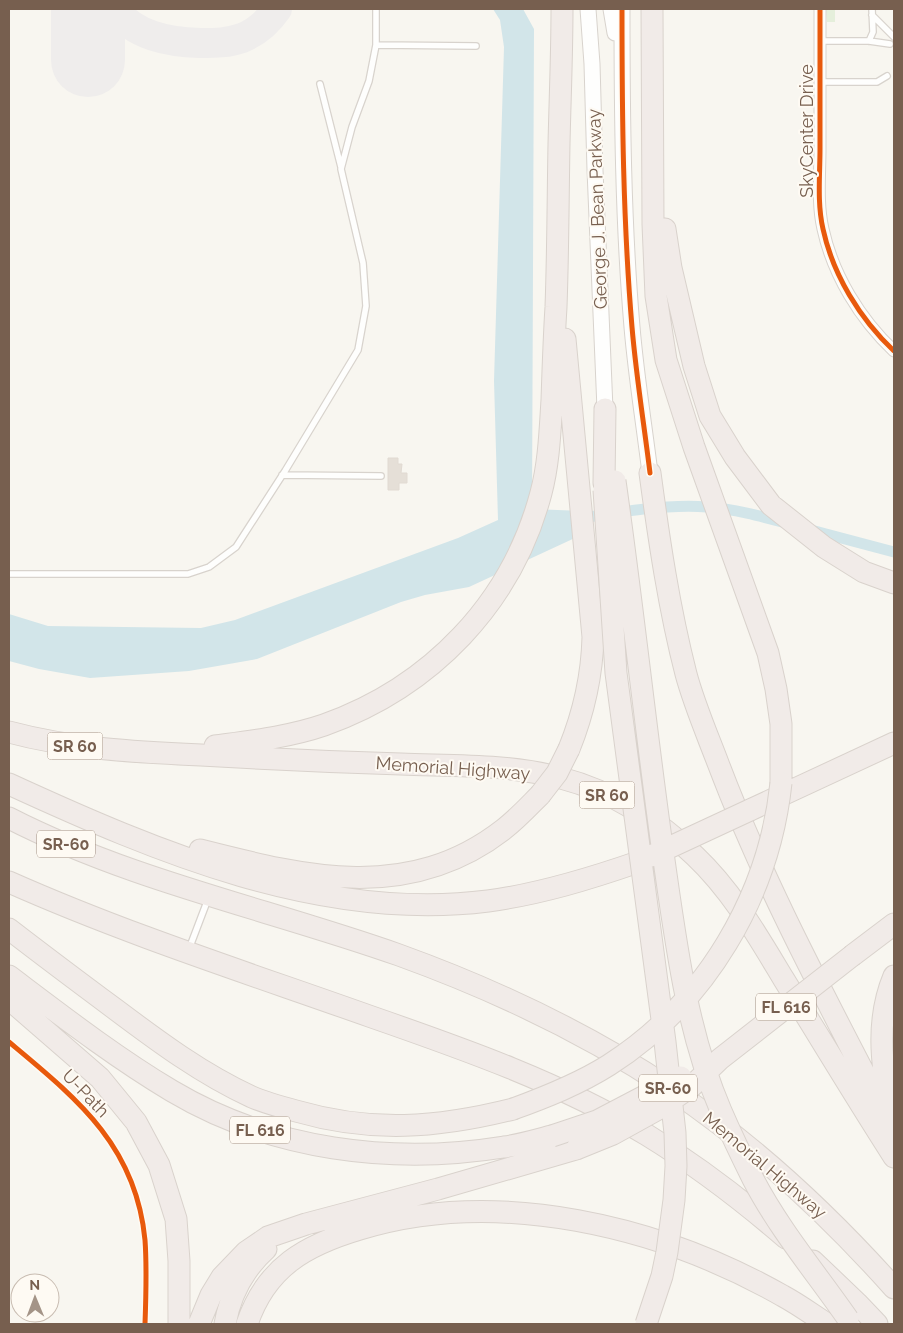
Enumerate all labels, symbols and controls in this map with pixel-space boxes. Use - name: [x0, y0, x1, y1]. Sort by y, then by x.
- street label: SkyCenter Drive: [796, 64, 817, 198]
- street label: George J. Bean Parkway: [583, 108, 611, 310]
- road number: SR 60: [48, 732, 102, 759]
- street label: Memorial Highway: [375, 752, 531, 784]
- road number: SR 60: [580, 782, 634, 808]
- road number: SR-60: [37, 831, 95, 858]
- road number: FL 616: [756, 994, 816, 1020]
- street label: U-Path: [58, 1065, 114, 1121]
- road number: SR-60: [639, 1074, 697, 1102]
- street label: Memorial Highway: [699, 1107, 831, 1223]
- road number: FL 616: [230, 1116, 290, 1144]
- north arrow: [10, 1273, 60, 1323]
- text: N: [29, 1277, 40, 1293]

